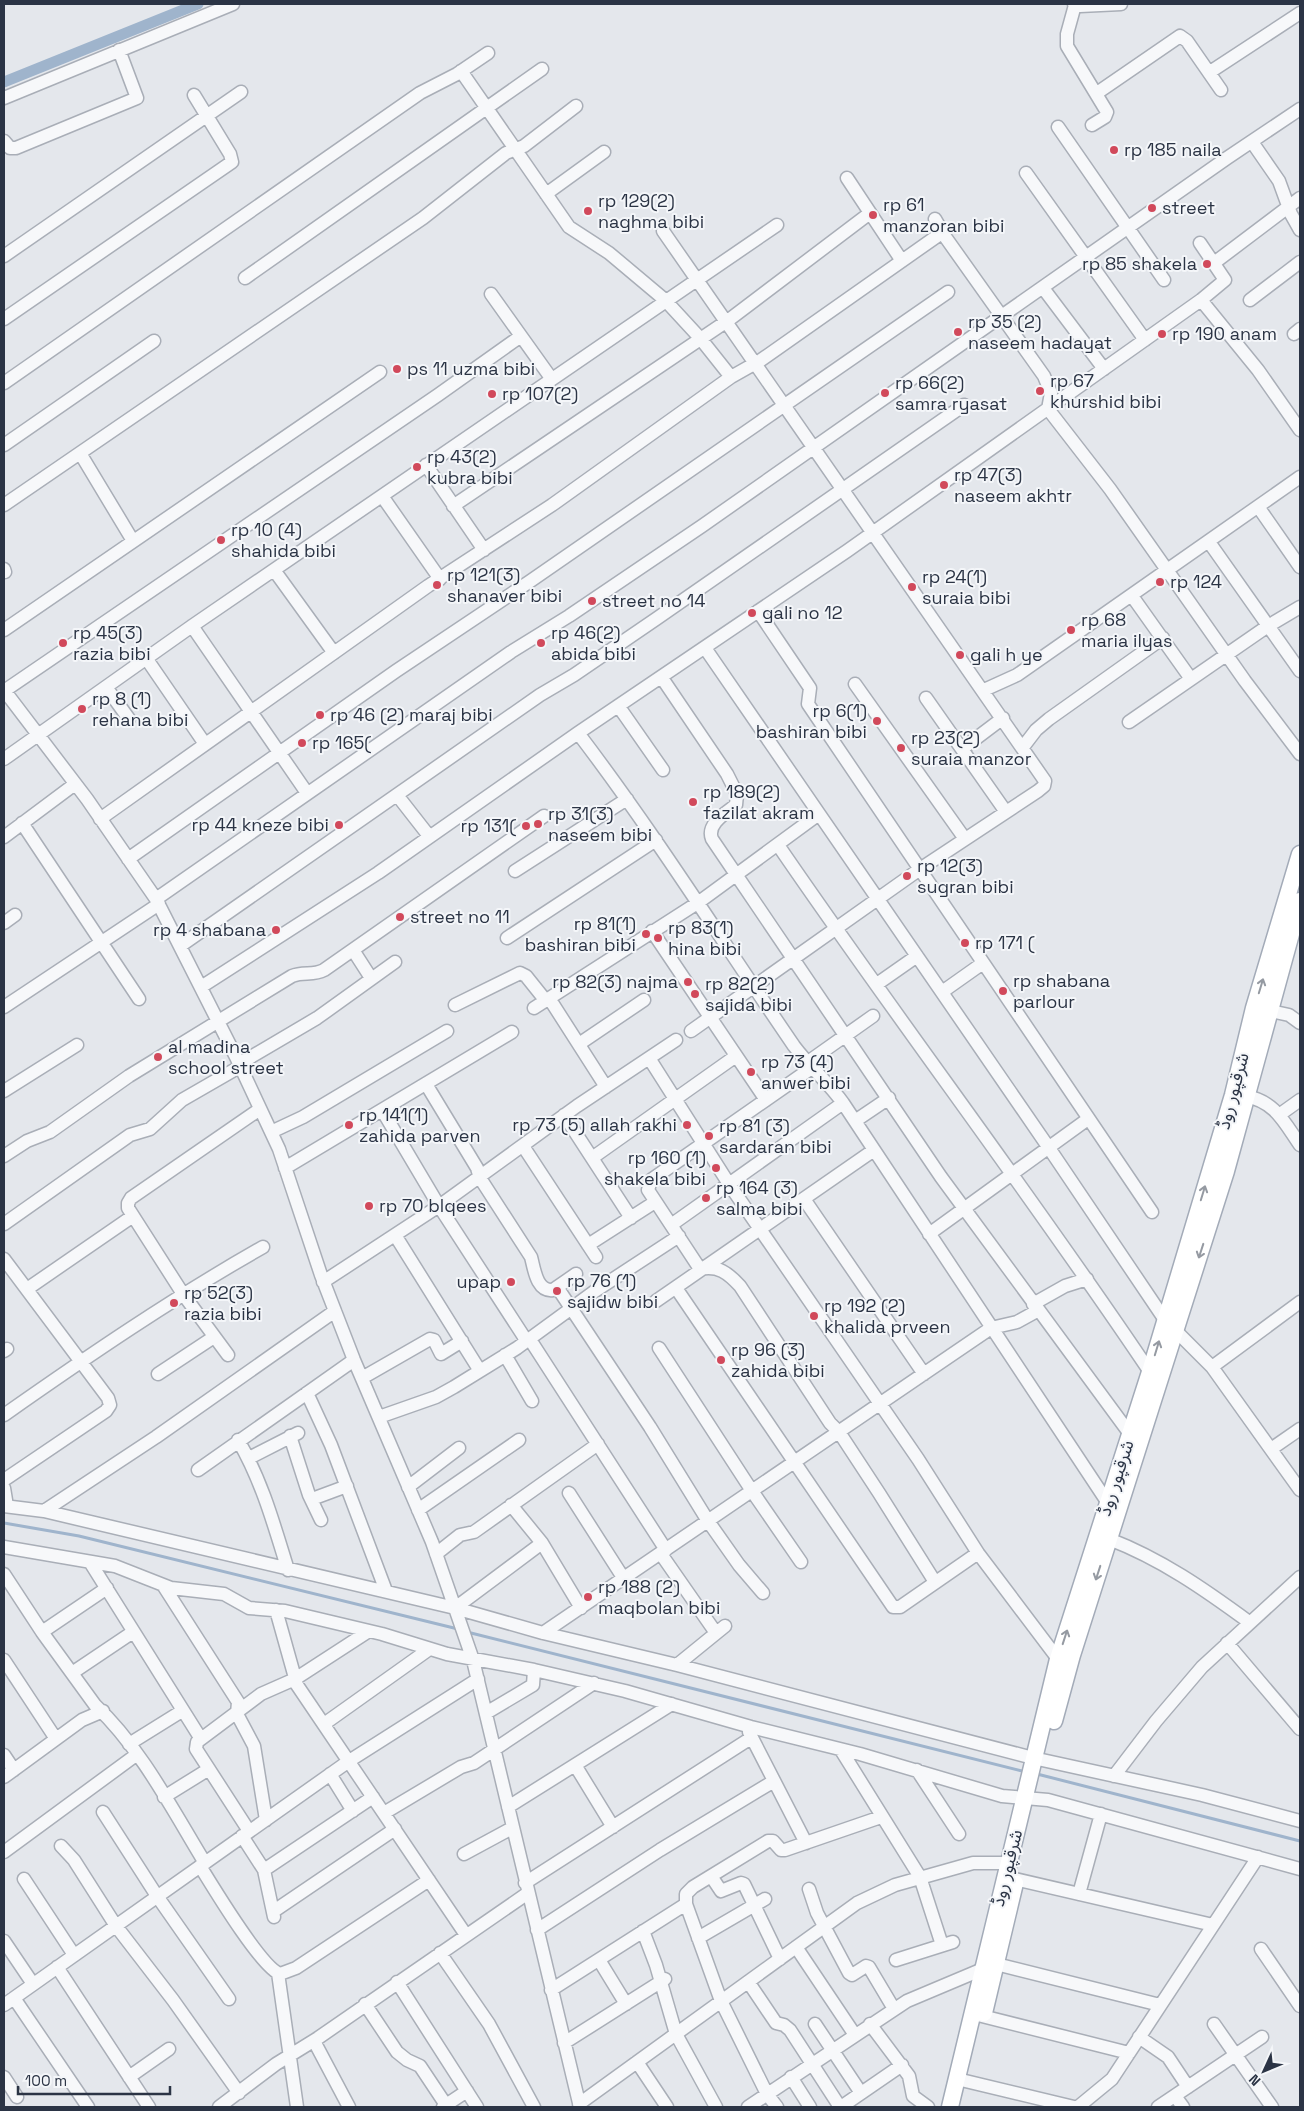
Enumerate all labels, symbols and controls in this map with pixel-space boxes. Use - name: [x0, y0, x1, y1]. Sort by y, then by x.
- place label: rp 185 naila: [1124, 138, 1222, 161]
- marker: rp 185 naila: [1108, 144, 1120, 156]
- place label: rp 129(2) naghma bibi: [598, 189, 704, 233]
- place label: rp 61 manzoran bibi: [883, 193, 1005, 237]
- place label: street: [1162, 196, 1215, 219]
- marker: street: [1146, 202, 1158, 214]
- marker: rp 129(2) naghma bibi: [582, 205, 594, 217]
- marker: rp 61 manzoran bibi: [867, 209, 879, 221]
- place label: rp 85 shakela: [1082, 252, 1197, 275]
- marker: rp 85 shakela: [1201, 258, 1213, 270]
- place label: rp 35 (2) naseem hadayat: [968, 310, 1112, 354]
- place label: rp 190 anam: [1172, 322, 1277, 345]
- marker: rp 35 (2) naseem hadayat: [952, 326, 964, 338]
- marker: rp 190 anam: [1156, 328, 1168, 340]
- place label: ps 11 uzma bibi: [407, 357, 535, 380]
- marker: ps 11 uzma bibi: [391, 363, 403, 375]
- place label: rp 67 khurshid bibi: [1050, 369, 1161, 413]
- place label: rp 66(2) samra ryasat: [895, 371, 1007, 415]
- place label: rp 107(2): [502, 382, 578, 405]
- marker: rp 67 khurshid bibi: [1034, 385, 1046, 397]
- marker: rp 66(2) samra ryasat: [879, 387, 891, 399]
- marker: rp 107(2): [486, 388, 498, 400]
- place label: rp 43(2) kubra bibi: [427, 445, 513, 489]
- marker: rp 43(2) kubra bibi: [411, 461, 423, 473]
- place label: rp 47(3) naseem akhtr: [954, 463, 1072, 507]
- marker: rp 47(3) naseem akhtr: [938, 479, 950, 491]
- place label: rp 10 (4) shahida bibi: [231, 518, 336, 562]
- marker: rp 10 (4) shahida bibi: [215, 534, 227, 546]
- place label: rp 121(3) shanaver bibi: [447, 563, 562, 607]
- place label: rp 24(1) suraia bibi: [922, 565, 1011, 609]
- place label: rp 124: [1170, 570, 1222, 593]
- marker: rp 124: [1154, 576, 1166, 588]
- marker: rp 121(3) shanaver bibi: [431, 579, 443, 591]
- marker: rp 24(1) suraia bibi: [906, 581, 918, 593]
- place label: street no 14: [602, 589, 705, 612]
- marker: street no 14: [586, 595, 598, 607]
- place label: gali no 12: [762, 601, 843, 624]
- marker: gali no 12: [746, 607, 758, 619]
- place label: rp 68 maria ilyas: [1081, 608, 1173, 652]
- place label: rp 45(3) razia bibi: [73, 621, 151, 665]
- place label: rp 46(2) abida bibi: [551, 621, 636, 665]
- marker: rp 68 maria ilyas: [1065, 624, 1077, 636]
- marker: rp 45(3) razia bibi: [57, 637, 69, 649]
- marker: rp 46(2) abida bibi: [535, 637, 547, 649]
- place label: gali h ye: [970, 643, 1043, 666]
- marker: gali h ye: [954, 649, 966, 661]
- place label: rp 8 (1) rehana bibi: [92, 687, 189, 731]
- place label: rp 6(1) bashiran bibi: [756, 699, 867, 743]
- marker: rp 8 (1) rehana bibi: [76, 703, 88, 715]
- place label: rp 46 (2) maraj bibi: [330, 703, 493, 726]
- marker: rp 46 (2) maraj bibi: [314, 709, 326, 721]
- marker: rp 6(1) bashiran bibi: [871, 715, 883, 727]
- place label: rp 23(2) suraia manzor: [911, 726, 1032, 770]
- place label: rp 165(: [312, 731, 371, 754]
- marker: rp 165(: [296, 737, 308, 749]
- marker: rp 23(2) suraia manzor: [895, 742, 907, 754]
- place label: rp 189(2) fazilat akram: [703, 780, 814, 824]
- marker: rp 189(2) fazilat akram: [687, 796, 699, 808]
- place label: rp 31(3) naseem bibi: [548, 802, 652, 846]
- place label: rp 44 kneze bibi: [192, 813, 329, 836]
- place label: rp 131(: [461, 814, 516, 837]
- marker: rp 31(3) naseem bibi: [532, 818, 544, 830]
- marker: rp 44 kneze bibi: [333, 819, 345, 831]
- marker: rp 131(: [520, 820, 532, 832]
- place label: rp 12(3) sugran bibi: [917, 854, 1014, 898]
- marker: rp 12(3) sugran bibi: [901, 870, 913, 882]
- place label: street no 11: [410, 905, 510, 928]
- marker: street no 11: [394, 911, 406, 923]
- place label: rp 81(1) bashiran bibi: [525, 912, 636, 956]
- place label: rp 83(1) hina bibi: [668, 916, 741, 960]
- place label: rp 4 shabana: [153, 918, 266, 941]
- marker: rp 4 shabana: [270, 924, 282, 936]
- marker: rp 81(1) bashiran bibi: [640, 928, 652, 940]
- place label: rp 171 (: [975, 931, 1035, 954]
- marker: rp 83(1) hina bibi: [652, 932, 664, 944]
- marker: rp 171 (: [959, 937, 971, 949]
- place label: rp shabana parlour: [1013, 969, 1110, 1013]
- place label: rp 82(3) najma: [552, 970, 678, 993]
- place label: rp 82(2) sajida bibi: [705, 972, 792, 1016]
- marker: rp 82(3) najma: [682, 976, 694, 988]
- one-way arrow: [1256, 978, 1266, 994]
- marker: rp shabana parlour: [997, 985, 1009, 997]
- marker: rp 82(2) sajida bibi: [689, 988, 701, 1000]
- place label: al madina school street: [168, 1035, 284, 1079]
- place label: rp 73 (4) anwer bibi: [761, 1050, 851, 1094]
- street label: شرقپور روڈ: [1211, 1050, 1254, 1132]
- marker: al madina school street: [152, 1051, 164, 1063]
- marker: rp 73 (4) anwer bibi: [745, 1066, 757, 1078]
- place label: rp 141(1) zahida parven: [359, 1103, 480, 1147]
- place label: rp 73 (5) allah rakhi: [512, 1113, 677, 1136]
- place label: rp 81 (3) sardaran bibi: [719, 1114, 832, 1158]
- marker: rp 141(1) zahida parven: [343, 1119, 355, 1131]
- marker: rp 73 (5) allah rakhi: [681, 1119, 693, 1131]
- marker: rp 81 (3) sardaran bibi: [703, 1130, 715, 1142]
- place label: rp 160 (1) shakela bibi: [604, 1146, 706, 1190]
- marker: rp 160 (1) shakela bibi: [710, 1162, 722, 1174]
- place label: rp 164 (3) salma bibi: [716, 1176, 803, 1220]
- one-way arrow: [1199, 1185, 1209, 1201]
- marker: rp 164 (3) salma bibi: [700, 1192, 712, 1204]
- place label: rp 70 blqees: [379, 1194, 487, 1217]
- marker: rp 70 blqees: [363, 1200, 375, 1212]
- one-way arrow: [1195, 1243, 1205, 1259]
- place label: rp 76 (1) sajidw bibi: [567, 1269, 658, 1313]
- place label: upap: [456, 1270, 501, 1293]
- marker: upap: [505, 1276, 517, 1288]
- place label: rp 52(3) razia bibi: [184, 1281, 262, 1325]
- marker: rp 76 (1) sajidw bibi: [551, 1285, 563, 1297]
- place label: rp 192 (2) khalida prveen: [824, 1294, 951, 1338]
- marker: rp 52(3) razia bibi: [168, 1297, 180, 1309]
- marker: rp 192 (2) khalida prveen: [808, 1310, 820, 1322]
- place label: rp 96 (3) zahida bibi: [731, 1338, 825, 1382]
- one-way arrow: [1152, 1341, 1162, 1357]
- marker: rp 96 (3) zahida bibi: [715, 1354, 727, 1366]
- street label: شرقپور روڈ: [1092, 1437, 1139, 1519]
- one-way arrow: [1093, 1564, 1102, 1580]
- place label: rp 188 (2) maqbolan bibi: [598, 1575, 720, 1619]
- marker: rp 188 (2) maqbolan bibi: [582, 1591, 594, 1603]
- one-way arrow: [1061, 1629, 1070, 1645]
- street label: شرقپور روڈ: [986, 1827, 1027, 1909]
- north arrow: [1239, 2046, 1289, 2096]
- scale bar: [18, 2064, 170, 2096]
- text: N: [1245, 2070, 1264, 2090]
- text: 100 m: [25, 2071, 67, 2090]

